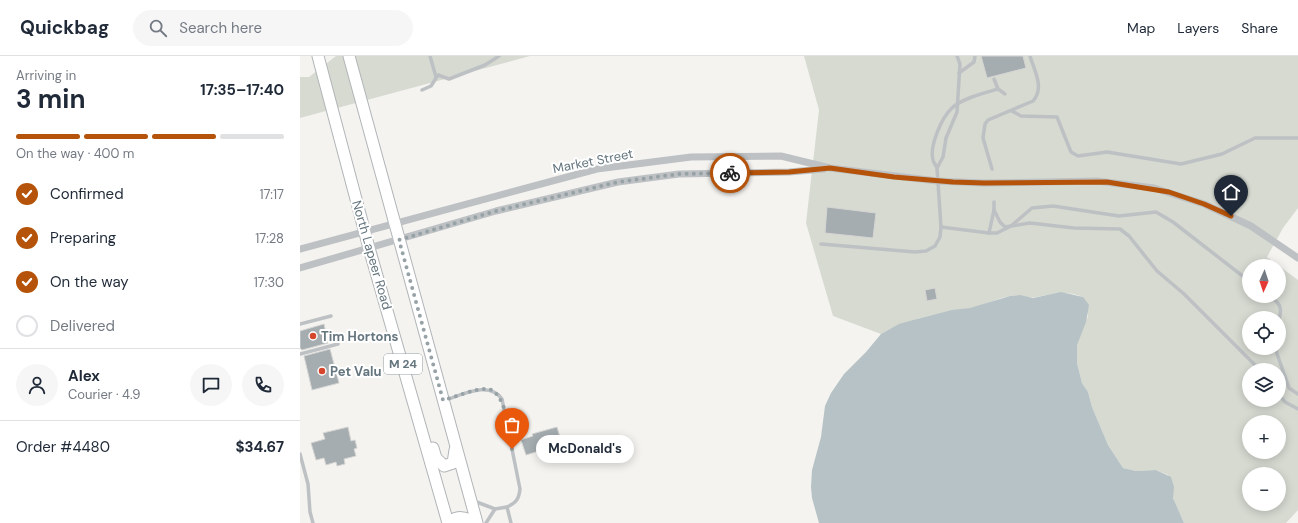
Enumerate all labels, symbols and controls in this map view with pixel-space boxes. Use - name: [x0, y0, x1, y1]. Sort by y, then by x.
- search box: [133, 10, 413, 46]
- text: Quickbag: [20, 15, 109, 40]
- icon: search: [147, 17, 169, 39]
- text: Search here: [179, 18, 262, 38]
- text: Map: [1127, 19, 1155, 37]
- text: Layers: [1177, 19, 1219, 37]
- text: Share: [1241, 19, 1278, 37]
- text: Arriving in: [16, 67, 76, 84]
- text: 17:35–17:40: [200, 80, 284, 100]
- text: 3 min: [16, 82, 85, 116]
- text: On the way · 400 m: [16, 145, 134, 162]
- street label: Market Street: [551, 145, 635, 177]
- courier: [710, 153, 750, 193]
- icon: bike: [719, 162, 741, 184]
- pin: [1214, 175, 1248, 216]
- icon: home: [1220, 181, 1242, 203]
- icon: check: [16, 183, 38, 205]
- text: Confirmed: [50, 184, 124, 204]
- text: 17:17: [259, 186, 284, 203]
- street label: North Lapeer Road: [348, 198, 396, 312]
- icon: check: [16, 227, 38, 249]
- text: Preparing: [50, 228, 116, 248]
- text: 17:28: [255, 230, 284, 247]
- north arrow: [1242, 259, 1286, 303]
- map controls: [1242, 259, 1286, 511]
- icon: check: [16, 271, 38, 293]
- text: On the way: [50, 272, 129, 292]
- text: 17:30: [254, 274, 284, 291]
- button: locate: [1242, 311, 1286, 355]
- text: Delivered: [50, 316, 115, 336]
- place label: Tim Hortons: [321, 328, 399, 345]
- marker: Tim Hortons: [308, 331, 318, 341]
- road number: M 24: [384, 354, 422, 374]
- place label: Pet Valu: [330, 363, 382, 380]
- button: layers: [1242, 363, 1286, 407]
- button: person: [16, 364, 58, 406]
- button: chat: [190, 364, 232, 406]
- button: phone: [242, 364, 284, 406]
- text: Alex: [68, 366, 100, 386]
- marker: Pet Valu: [317, 366, 327, 376]
- text: Courier · 4.9: [68, 386, 140, 403]
- pin: [495, 408, 529, 449]
- icon: bag: [501, 414, 523, 436]
- button: +: [1242, 415, 1286, 459]
- callout: McDonald's: [536, 435, 634, 463]
- text: Order #4480: [16, 437, 110, 457]
- text: $34.67: [235, 437, 284, 457]
- text: McDonald's: [548, 440, 622, 457]
- button: −: [1242, 467, 1286, 511]

